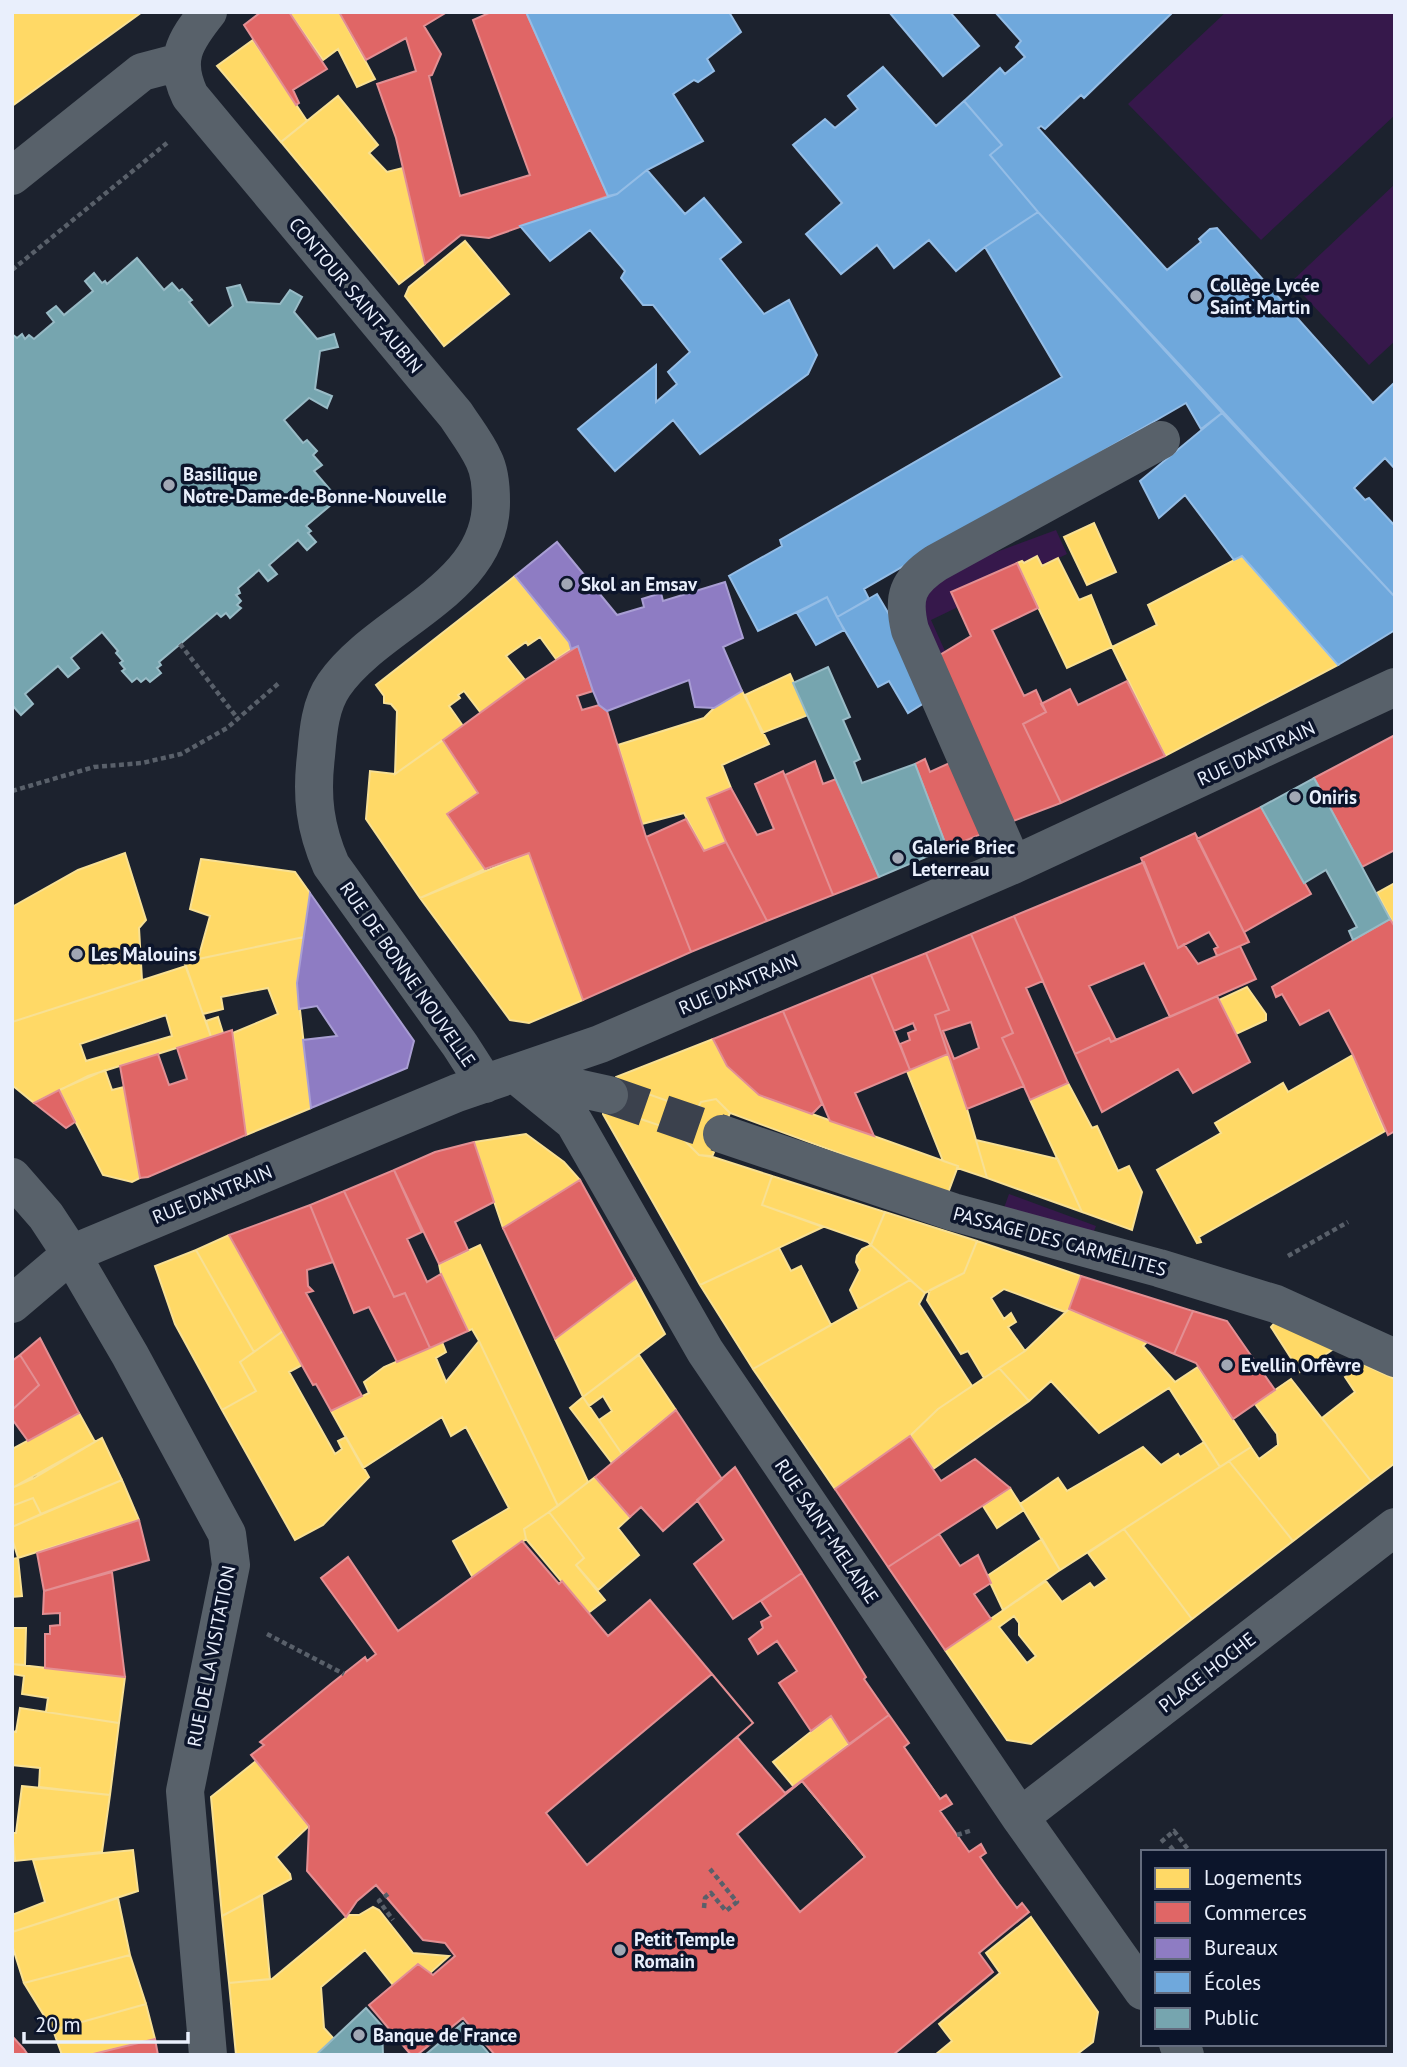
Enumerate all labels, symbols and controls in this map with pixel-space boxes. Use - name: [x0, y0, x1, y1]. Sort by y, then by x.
- street label: CONTOUR SAINT-AUBIN: [284, 212, 428, 378]
- place label: Collège Lycée Saint Martin: [1210, 273, 1320, 319]
- marker: Collège Lycée Saint Martin: [1188, 288, 1204, 304]
- place label: Basilique Notre-Dame-de-Bonne-Nouvelle: [183, 462, 447, 508]
- marker: Basilique Notre-Dame-de-Bonne-Nouvelle: [161, 477, 177, 493]
- place label: Skol an Emsav: [581, 572, 698, 596]
- marker: Skol an Emsav: [559, 576, 575, 592]
- street label: RUE D'ANTRAIN: [1193, 715, 1319, 791]
- place label: Oniris: [1309, 785, 1357, 809]
- marker: Oniris: [1287, 789, 1303, 805]
- place label: Galerie Briec Leterreau: [912, 835, 1015, 881]
- marker: Galerie Briec Leterreau: [890, 850, 906, 866]
- street label: RUE DE BONNE NOUVELLE: [335, 877, 481, 1071]
- place label: Les Malouins: [91, 942, 197, 966]
- marker: Les Malouins: [69, 946, 85, 962]
- street label: RUE D'ANTRAIN: [675, 948, 801, 1020]
- street label: RUE D'ANTRAIN: [149, 1159, 275, 1229]
- street label: PASSAGE DES CARMÉLITES: [951, 1201, 1169, 1281]
- place label: Evellin Orfèvre: [1241, 1353, 1361, 1377]
- marker: Evellin Orfèvre: [1219, 1357, 1235, 1373]
- street label: RUE SAINT-MELAINE: [770, 1454, 884, 1608]
- street label: RUE DE LA VISITATION: [182, 1563, 240, 1749]
- street label: PLACE HOCHE: [1154, 1627, 1260, 1717]
- legend: [1141, 1850, 1386, 2046]
- text: Logements: [1204, 1864, 1302, 1891]
- text: Commerces: [1204, 1899, 1307, 1926]
- place label: Petit Temple Romain: [634, 1927, 735, 1973]
- text: Bureaux: [1204, 1934, 1278, 1961]
- marker: Petit Temple Romain: [612, 1942, 628, 1958]
- text: Écoles: [1204, 1969, 1261, 1996]
- scale bar: [24, 2000, 189, 2044]
- text: Public: [1204, 2004, 1259, 2031]
- text: 20 m: [35, 2011, 81, 2038]
- place label: Banque de France: [373, 2023, 517, 2047]
- marker: Banque de France: [351, 2027, 367, 2043]

